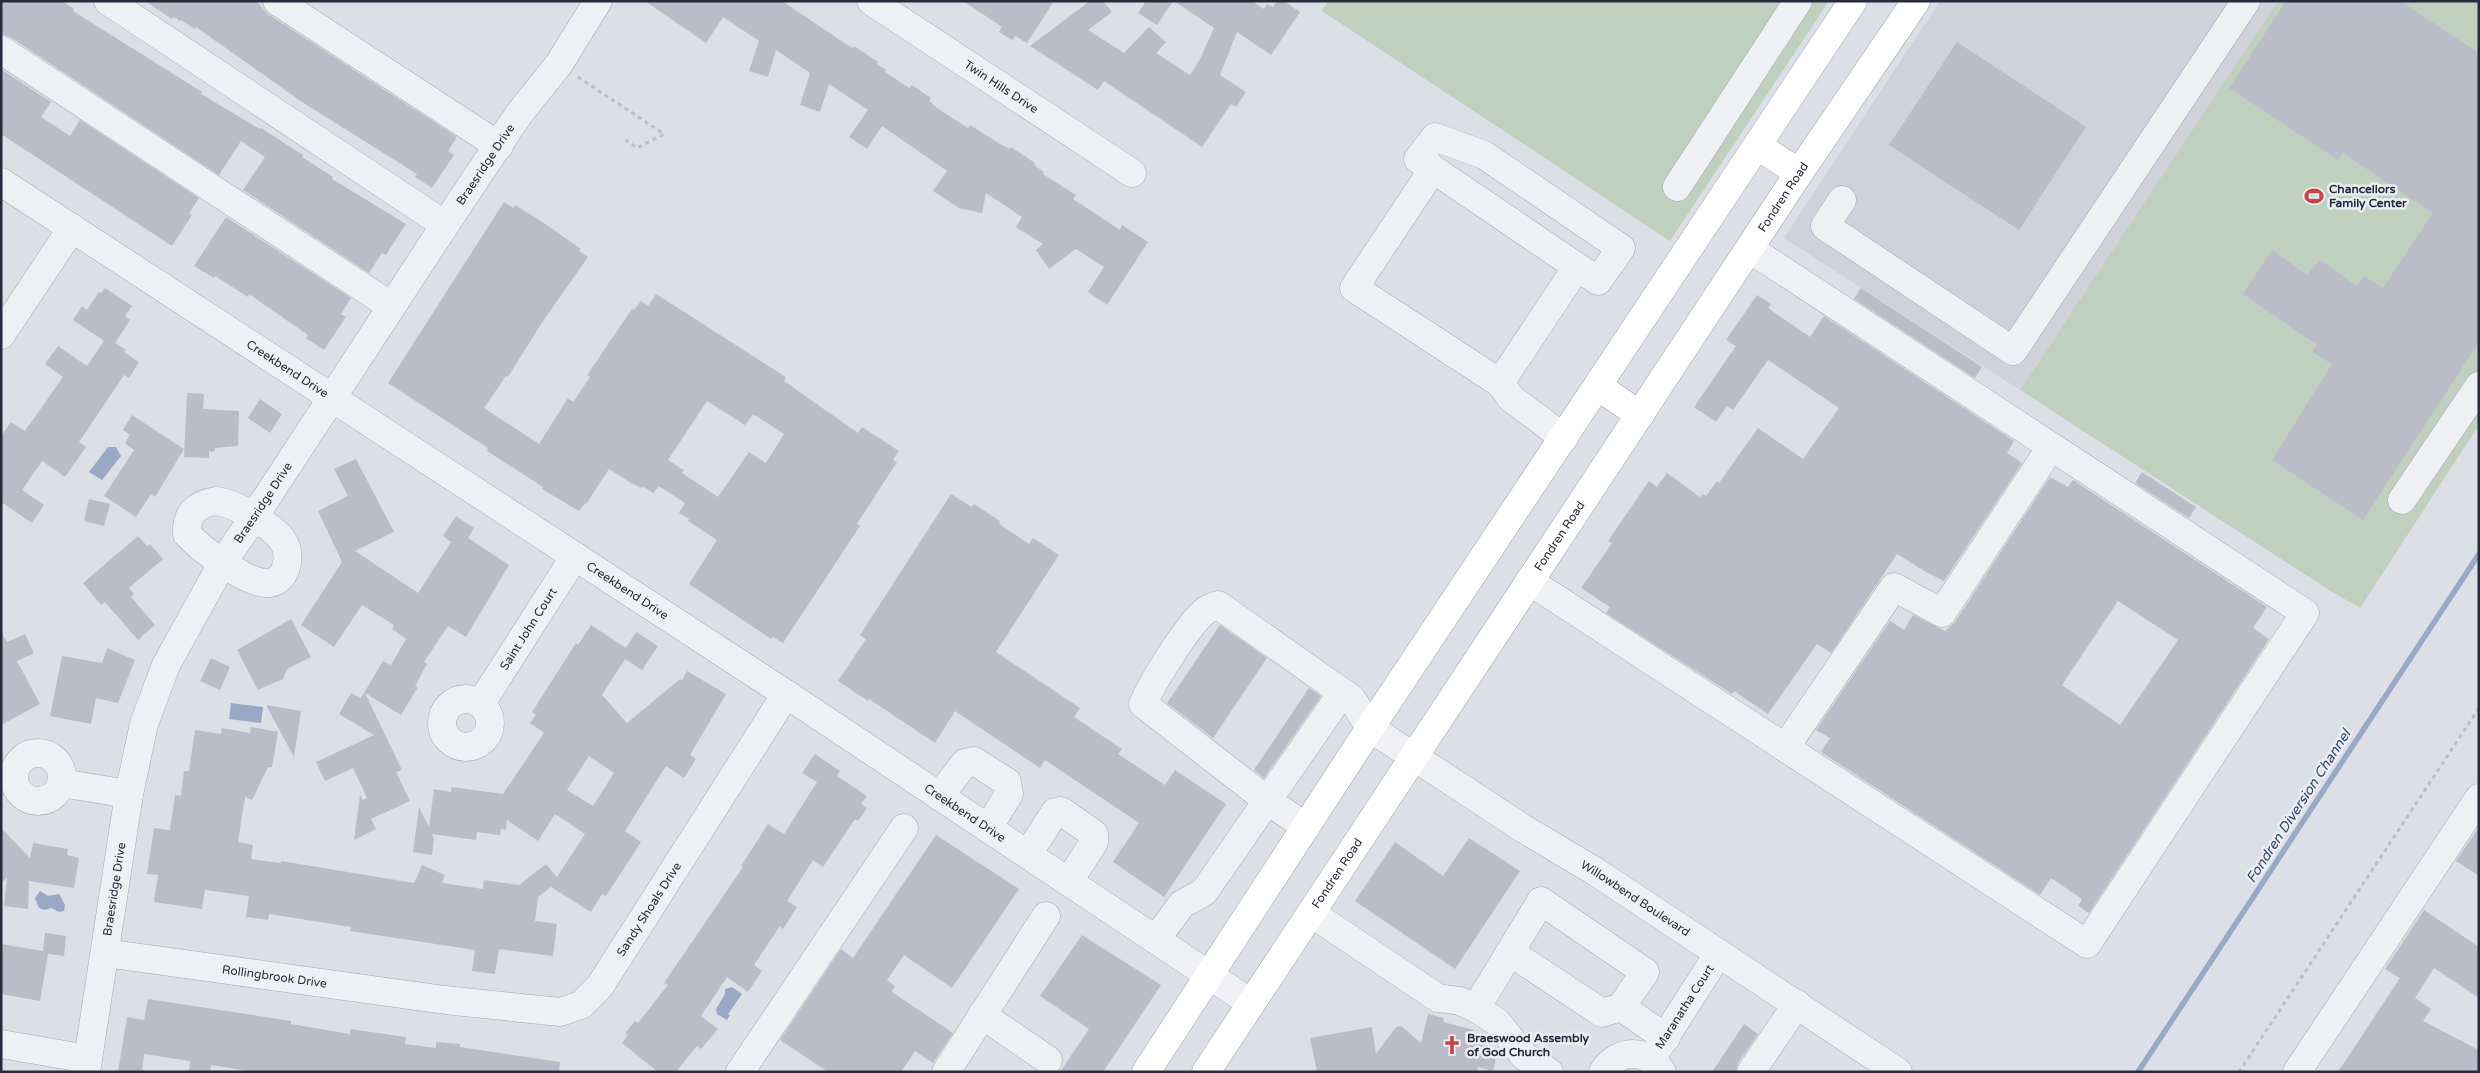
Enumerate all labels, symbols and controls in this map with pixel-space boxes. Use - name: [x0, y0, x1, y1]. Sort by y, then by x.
- street label: Twin Hills Drive: [962, 57, 1041, 116]
- street label: Braesridge Drive: [453, 121, 518, 208]
- street label: Fondren Road: [1755, 160, 1811, 235]
- place label: Chancellors Family Center: [2329, 182, 2407, 211]
- sports icon: Chancellors Family Center: [2303, 185, 2325, 207]
- street label: Creekbend Drive: [244, 337, 331, 401]
- street label: Braesridge Drive: [231, 459, 295, 546]
- street label: Fondren Road: [1531, 498, 1588, 574]
- street label: Creekbend Drive: [584, 559, 671, 623]
- street label: Saint John Court: [497, 585, 560, 673]
- water label: Fondren Diversion Channel: [2243, 725, 2355, 886]
- street label: Creekbend Drive: [922, 781, 1008, 845]
- street label: Fondren Road: [1309, 836, 1365, 911]
- street label: Braesridge Drive: [100, 841, 128, 937]
- street label: Willowbend Boulevard: [1578, 857, 1693, 939]
- street label: Sandy Shoals Drive: [614, 859, 684, 959]
- street label: Rollingbrook Drive: [221, 962, 328, 991]
- street label: Maranatha Court: [1652, 962, 1717, 1052]
- place label: Braeswood Assembly of God Church: [1467, 1031, 1590, 1059]
- church icon: Braeswood Assembly of God Church: [1441, 1034, 1463, 1056]

